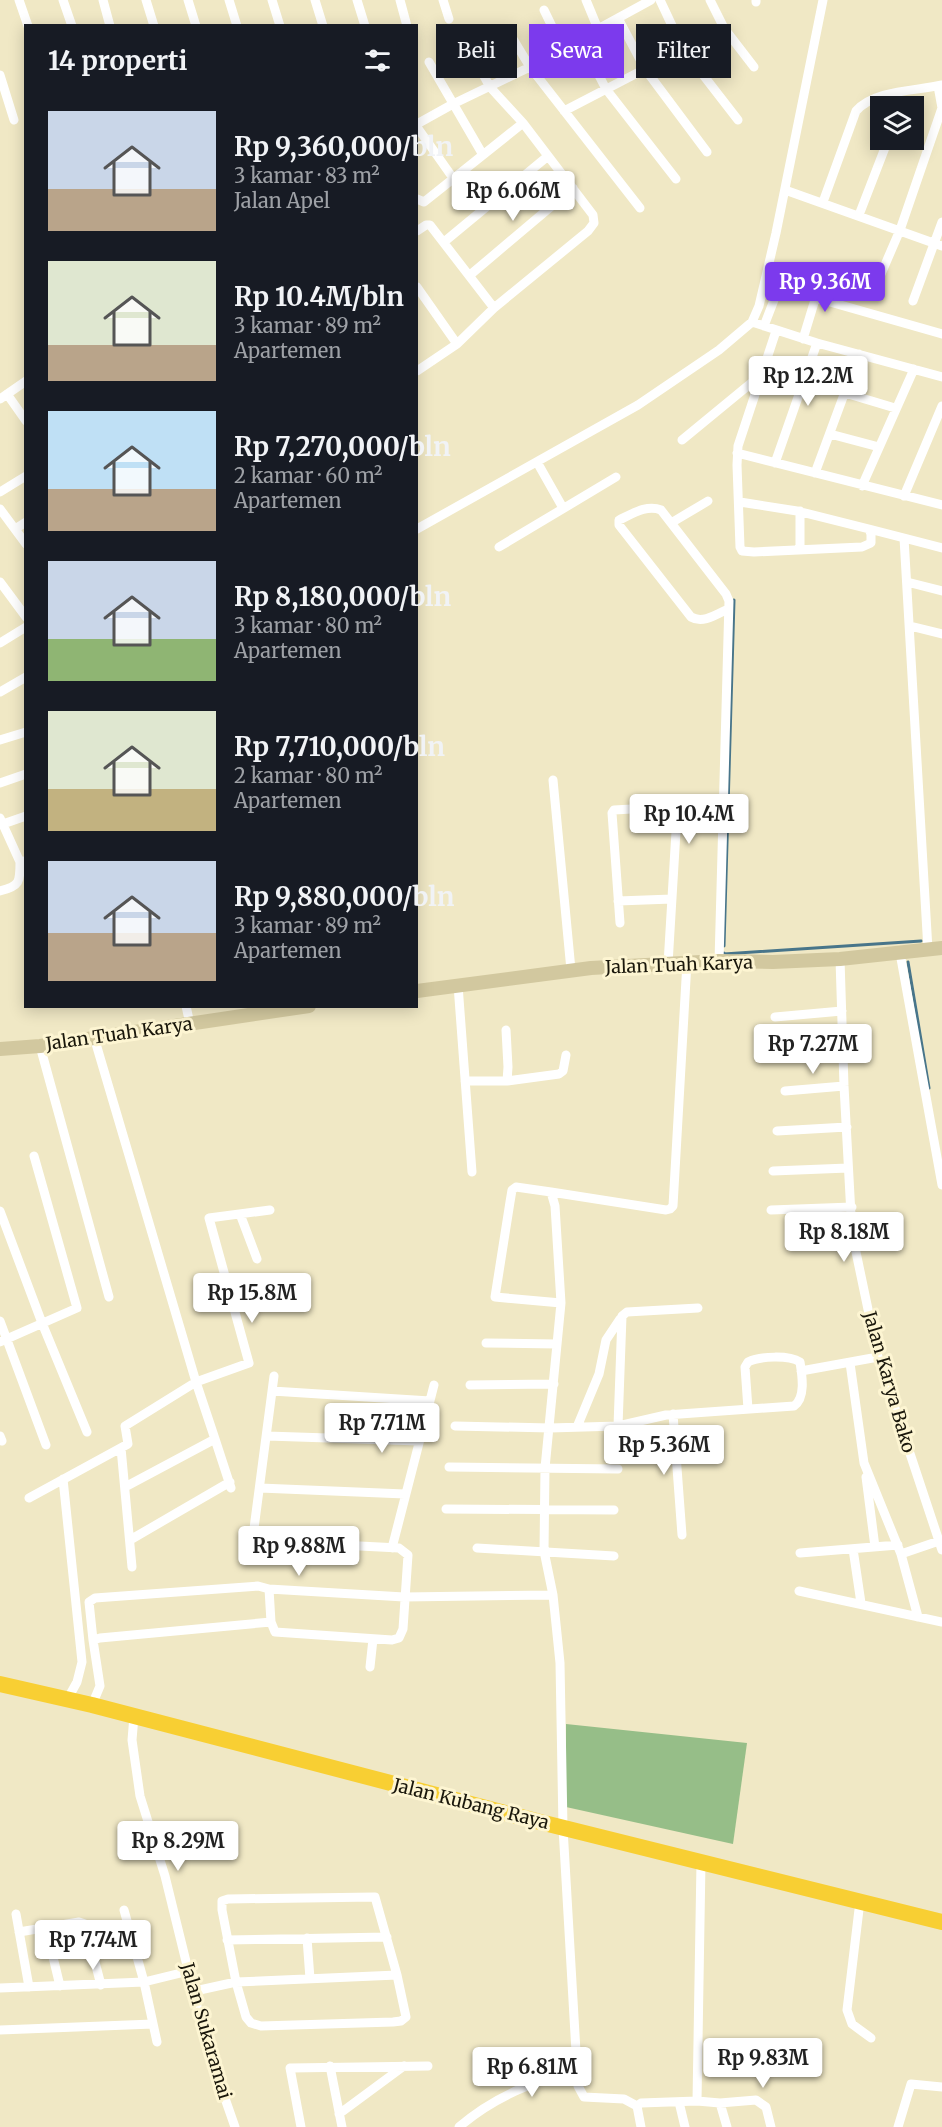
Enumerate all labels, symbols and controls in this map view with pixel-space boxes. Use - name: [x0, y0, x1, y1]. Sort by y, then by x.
- chip: Beli: [436, 24, 517, 78]
- chip: Sewa: [529, 24, 624, 78]
- chip: Filter: [636, 24, 731, 78]
- text: 14 properti: [48, 44, 188, 77]
- icon: filters: [361, 44, 394, 77]
- map controls: [870, 96, 924, 150]
- button: layers: [870, 96, 924, 150]
- text: Rp 9,360,000/bln: [234, 130, 453, 163]
- icon: home: [96, 135, 168, 207]
- text: 3 kamar · 83 m²: [234, 163, 380, 188]
- pin: Rp 6.06M: [451, 171, 575, 222]
- text: Rp 6.06M: [466, 178, 560, 203]
- text: Jalan Apel: [234, 188, 330, 213]
- pin: Rp 9.36M: [763, 262, 887, 313]
- text: Rp 9.36M: [779, 269, 871, 294]
- text: Rp 10.4M/bln: [234, 280, 404, 313]
- icon: home: [96, 285, 168, 357]
- text: 3 kamar · 89 m²: [234, 313, 381, 338]
- text: Apartemen: [234, 338, 341, 363]
- pin: Rp 12.2M: [746, 356, 870, 407]
- text: Rp 12.2M: [763, 363, 853, 388]
- text: Rp 7,270,000/bln: [234, 430, 451, 463]
- icon: home: [96, 435, 168, 507]
- text: 2 kamar · 60 m²: [234, 463, 382, 488]
- text: Apartemen: [234, 488, 341, 513]
- text: Rp 8,180,000/bln: [234, 580, 451, 613]
- icon: home: [96, 585, 168, 657]
- text: 3 kamar · 80 m²: [234, 613, 382, 638]
- text: Apartemen: [234, 638, 341, 663]
- text: Rp 7,710,000/bln: [234, 730, 445, 763]
- icon: home: [96, 735, 168, 807]
- text: 2 kamar · 80 m²: [234, 763, 382, 788]
- text: Apartemen: [234, 788, 341, 813]
- pin: Rp 10.4M: [627, 794, 751, 845]
- text: Rp 10.4M: [644, 801, 734, 826]
- text: Rp 9,880,000/bln: [234, 880, 454, 913]
- icon: home: [96, 885, 168, 957]
- text: 3 kamar · 89 m²: [234, 913, 381, 938]
- text: Apartemen: [234, 938, 341, 963]
- street label: Jalan Tuah Karya: [604, 950, 754, 979]
- street label: Jalan Tuah Karya: [43, 1012, 194, 1055]
- pin: Rp 7.27M: [751, 1024, 875, 1075]
- text: Rp 7.27M: [768, 1031, 858, 1056]
- pin: Rp 8.18M: [782, 1212, 906, 1263]
- text: Rp 8.18M: [799, 1219, 889, 1244]
- pin: Rp 15.8M: [190, 1273, 314, 1324]
- text: Rp 15.8M: [207, 1280, 297, 1305]
- street label: Jalan Karya Bako: [858, 1307, 921, 1455]
- pin: Rp 7.71M: [320, 1403, 444, 1454]
- text: Rp 7.71M: [339, 1410, 425, 1435]
- pin: Rp 5.36M: [602, 1425, 726, 1476]
- text: Rp 5.36M: [618, 1432, 710, 1457]
- pin: Rp 9.88M: [237, 1526, 361, 1577]
- text: Rp 9.88M: [252, 1533, 346, 1558]
- street label: Jalan Kubang Raya: [390, 1773, 552, 1834]
- pin: Rp 8.29M: [116, 1821, 240, 1872]
- text: Rp 8.29M: [131, 1828, 225, 1853]
- pin: Rp 7.74M: [31, 1920, 155, 1971]
- text: Rp 7.74M: [49, 1927, 137, 1952]
- street label: Jalan Sukaramai: [176, 1959, 237, 2102]
- pin: Rp 9.83M: [701, 2038, 825, 2089]
- text: Rp 9.83M: [717, 2045, 809, 2070]
- pin: Rp 6.81M: [470, 2047, 594, 2098]
- text: Rp 6.81M: [486, 2054, 578, 2079]

